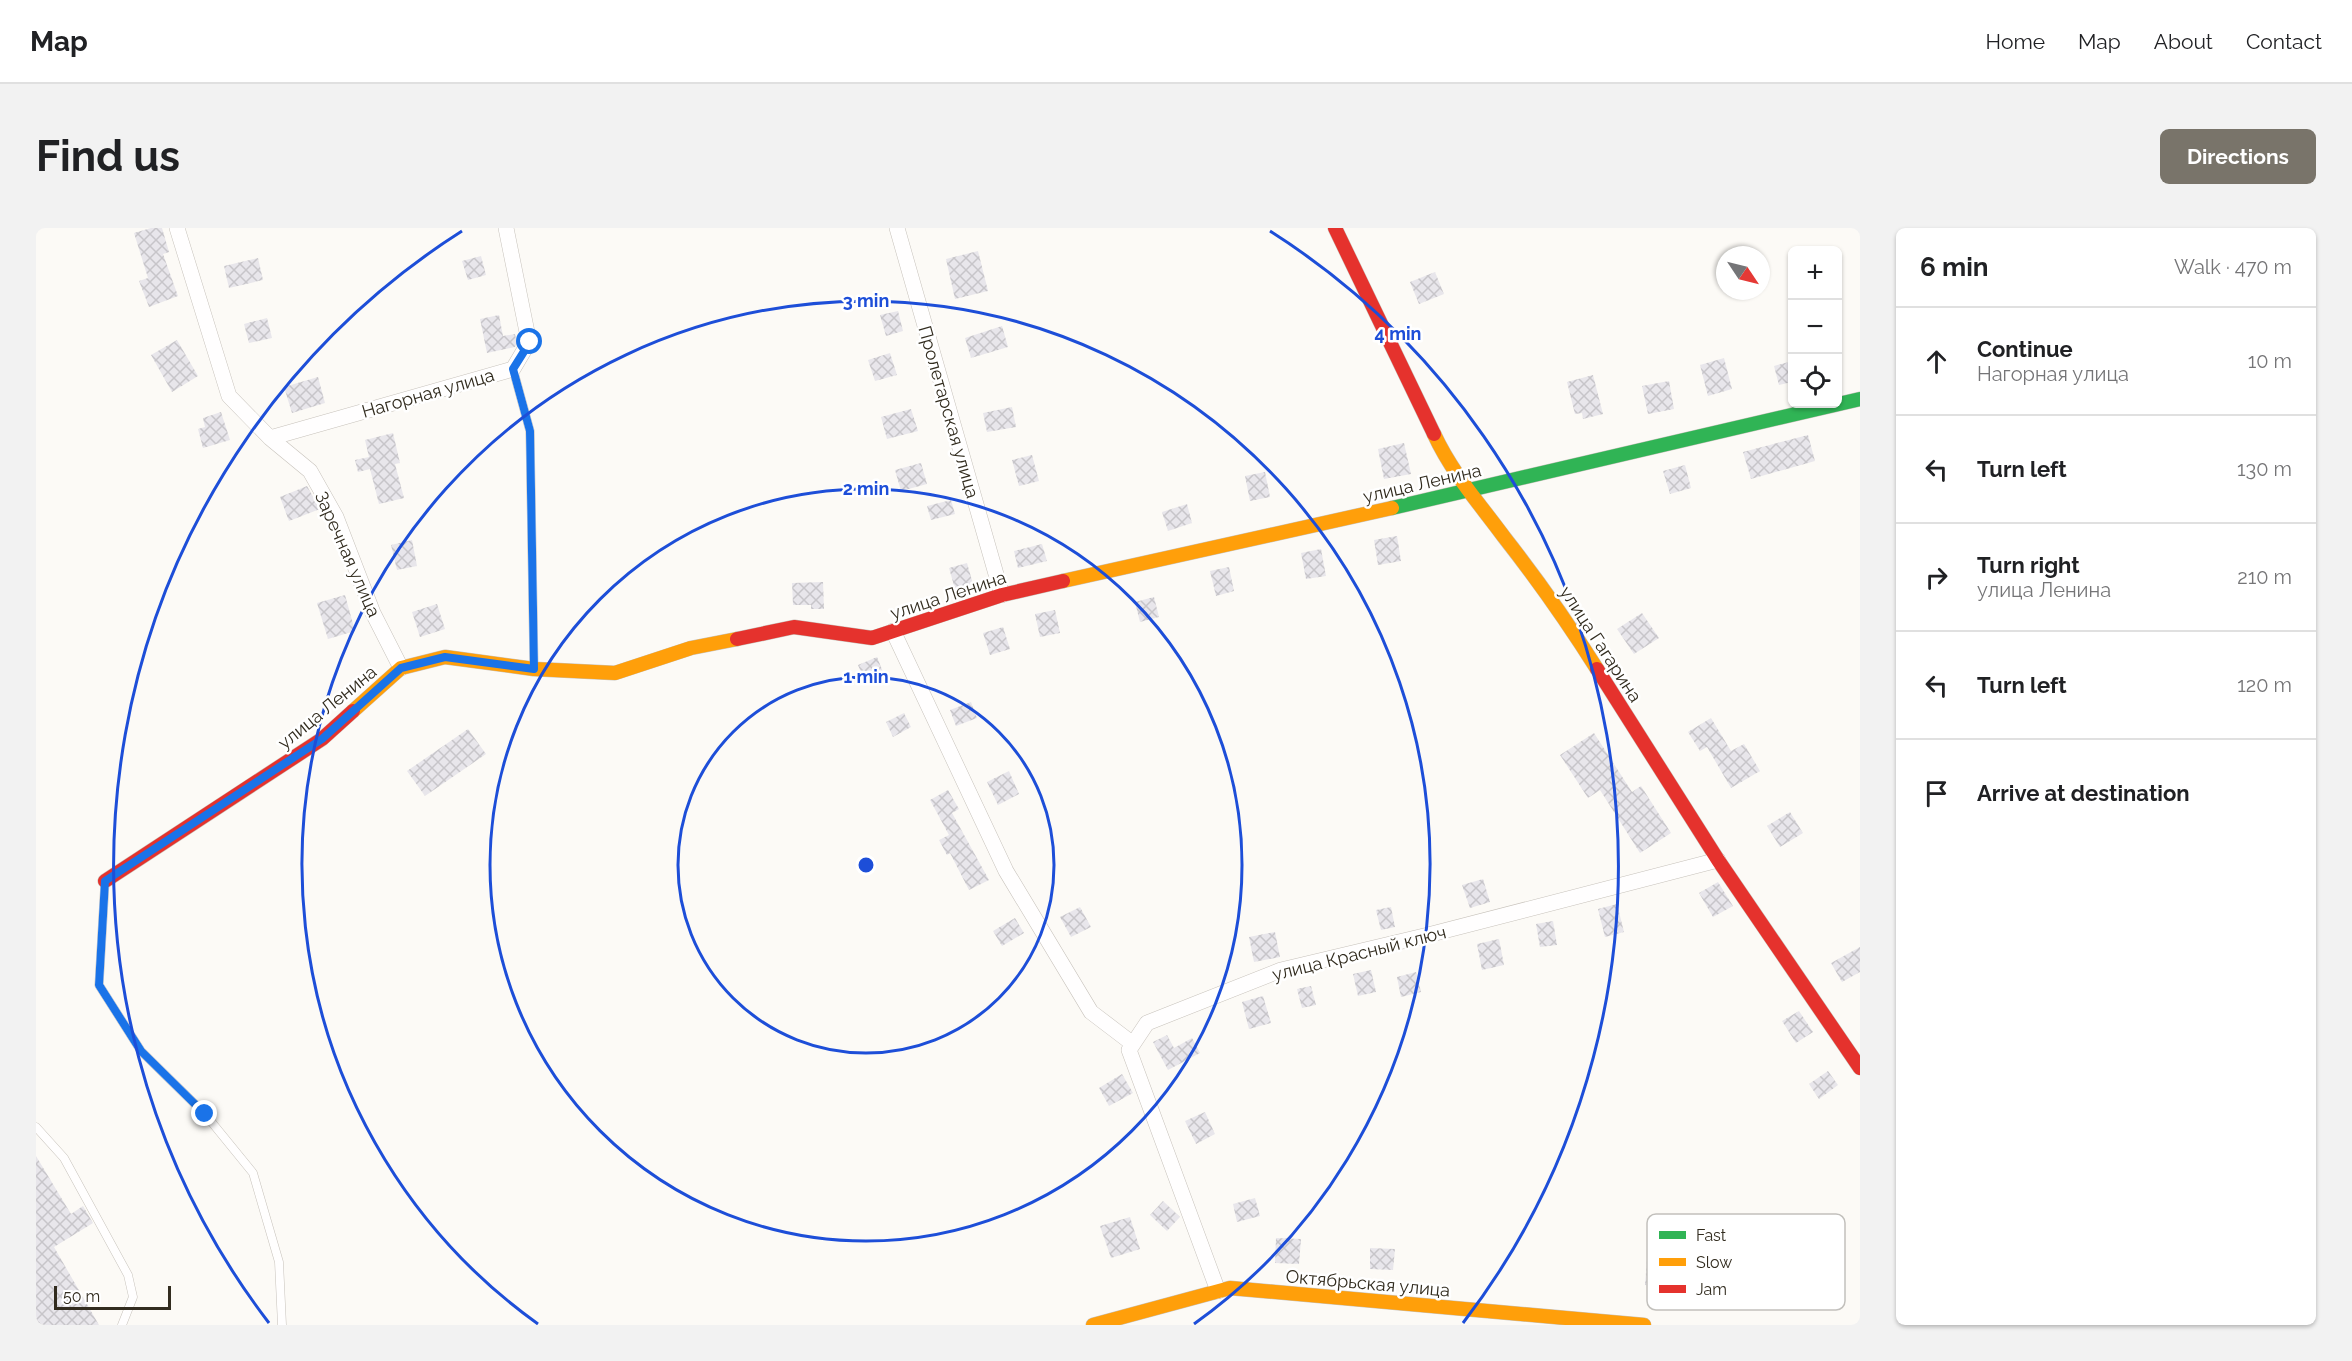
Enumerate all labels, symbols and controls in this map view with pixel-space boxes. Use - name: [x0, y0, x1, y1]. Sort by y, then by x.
- text: Map: [30, 25, 88, 58]
- text: Home: [1986, 29, 2045, 54]
- text: Map: [2078, 29, 2121, 54]
- text: About: [2154, 29, 2213, 54]
- text: Contact: [2246, 29, 2322, 54]
- button: Directions: [2160, 129, 2316, 184]
- text: Find us: [36, 132, 180, 181]
- north arrow: [1716, 246, 1770, 300]
- map controls: [1788, 246, 1842, 408]
- button: +: [1788, 246, 1842, 300]
- text: 6 min: [1920, 252, 1989, 282]
- text: Walk · 470 m: [2174, 255, 2292, 279]
- text: 3 min: [843, 290, 889, 311]
- button: −: [1788, 300, 1842, 354]
- street label: Пролетарская улица: [914, 323, 984, 501]
- text: 4 min: [1375, 323, 1421, 344]
- route start: [516, 328, 542, 354]
- text: Continue: [1977, 336, 2073, 362]
- icon: ahead: [1920, 345, 1953, 378]
- text: 10 m: [2248, 349, 2292, 373]
- button: locate: [1788, 354, 1842, 408]
- text: Нагорная улица: [1977, 362, 2129, 386]
- street label: Нагорная улица: [359, 364, 497, 422]
- icon: left: [1920, 453, 1953, 486]
- text: Turn left: [1977, 456, 2067, 482]
- text: 130 m: [2237, 457, 2292, 481]
- street label: улица Ленина: [1361, 459, 1483, 507]
- text: 2 min: [843, 478, 889, 499]
- street label: Заречная улица: [311, 488, 385, 620]
- text: Turn right: [1977, 552, 2080, 578]
- icon: right: [1920, 561, 1953, 594]
- text: 210 m: [2237, 565, 2292, 589]
- street label: улица Ленина: [887, 566, 1009, 624]
- text: улица Ленина: [1977, 578, 2111, 602]
- street label: улица Гагарина: [1556, 582, 1646, 706]
- street label: улица Ленина: [274, 661, 380, 753]
- text: 1 min: [843, 666, 889, 687]
- icon: left: [1920, 669, 1953, 702]
- text: Turn left: [1977, 672, 2067, 698]
- text: 120 m: [2237, 673, 2292, 697]
- icon: arrive: [1920, 777, 1953, 810]
- text: Arrive at destination: [1977, 780, 2190, 806]
- centre of rings: [856, 855, 876, 875]
- street label: улица Красный ключ: [1270, 921, 1448, 985]
- route end: [191, 1100, 217, 1126]
- legend: [1647, 1214, 1845, 1310]
- text: Fast: [1696, 1226, 1727, 1245]
- text: Slow: [1696, 1253, 1732, 1272]
- street label: Октябрьская улица: [1285, 1265, 1451, 1301]
- text: Jam: [1696, 1280, 1727, 1299]
- scale bar: [54, 1283, 171, 1310]
- text: 50 m: [63, 1287, 100, 1306]

